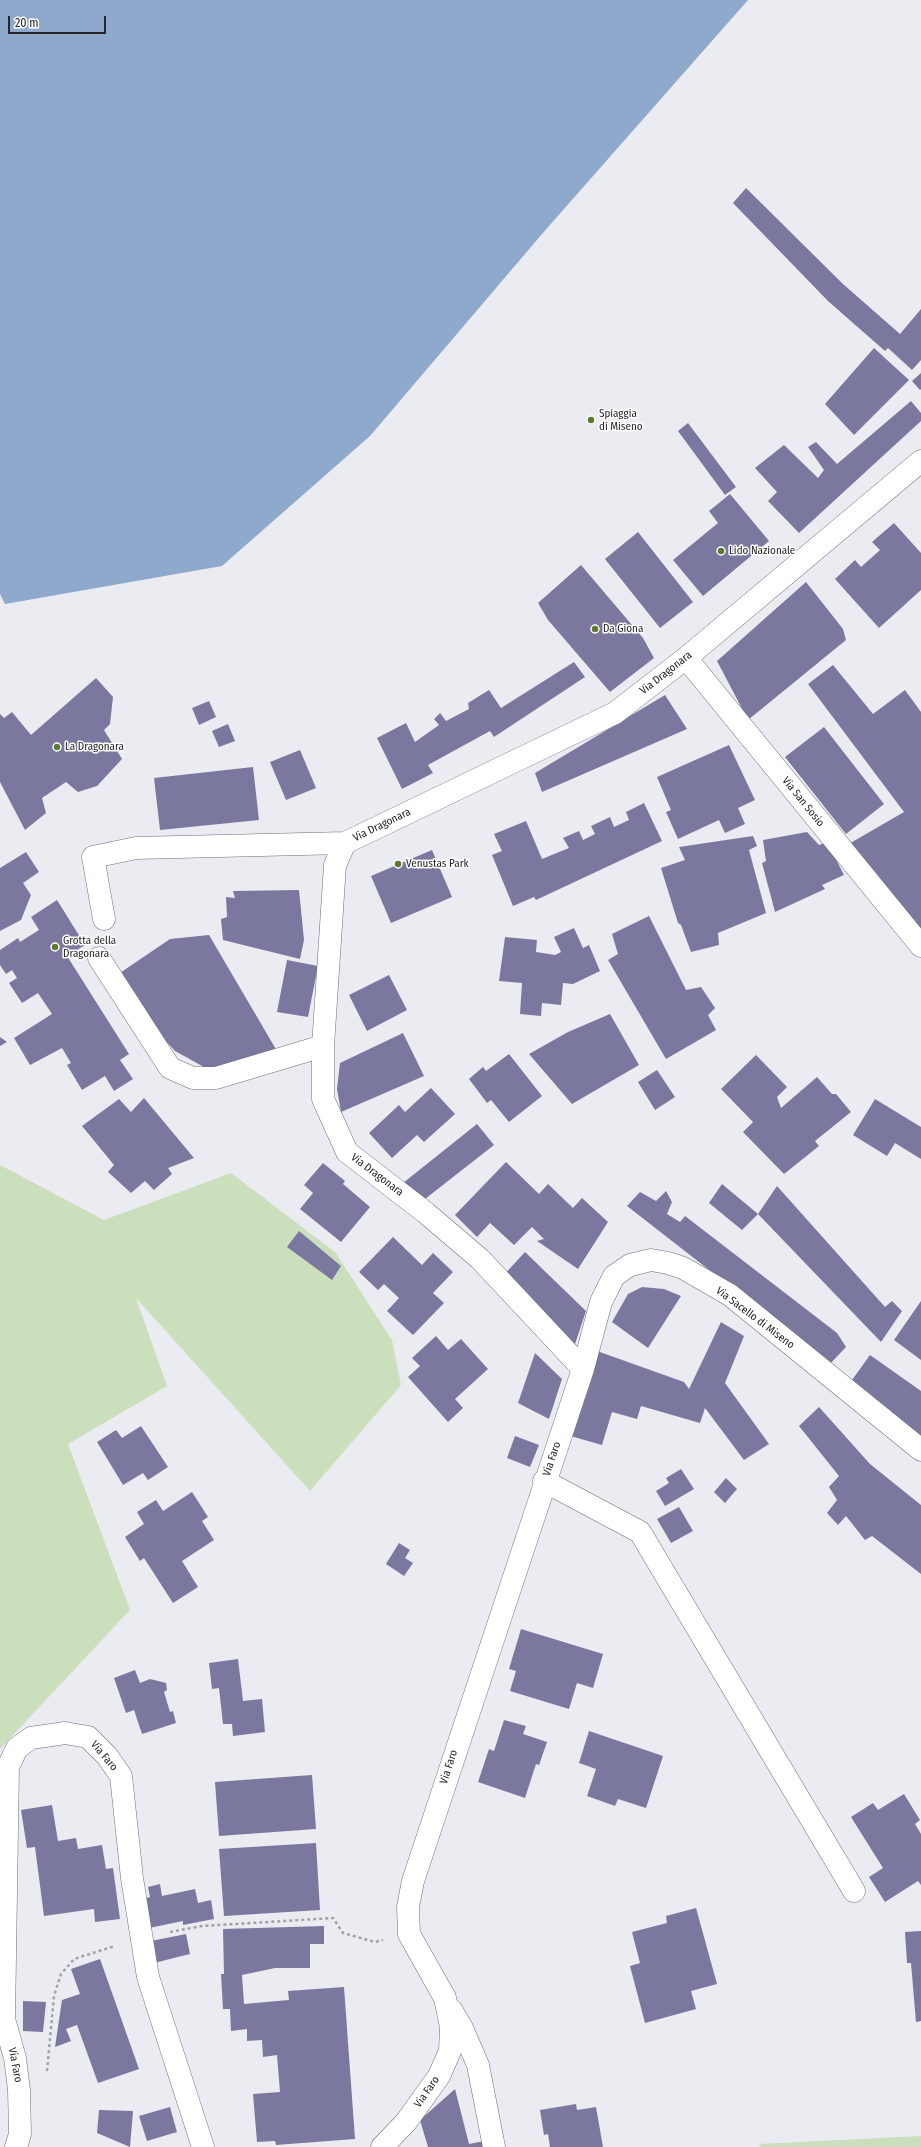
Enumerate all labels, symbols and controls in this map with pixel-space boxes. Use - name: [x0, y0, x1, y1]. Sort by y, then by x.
- scale bar: [10, 8, 108, 34]
- text: 20 m: [15, 16, 39, 30]
- place label: Spiaggia di Miseno: [599, 407, 643, 433]
- marker: Spiaggia di Miseno: [586, 415, 596, 425]
- place label: Lido Nazionale: [729, 544, 795, 558]
- marker: Lido Nazionale: [716, 546, 726, 556]
- place label: Da Giona: [603, 622, 643, 636]
- marker: Da Giona: [590, 624, 600, 634]
- street label: Via Dragonara: [637, 649, 695, 697]
- place label: La Dragonara: [65, 740, 124, 754]
- marker: La Dragonara: [52, 742, 62, 752]
- street label: Via San Sosio: [779, 775, 827, 829]
- street label: Via Dragonara: [351, 805, 413, 845]
- place label: Venustas Park: [406, 857, 469, 871]
- marker: Venustas Park: [393, 859, 403, 869]
- place label: Grotta della Dragonara: [63, 934, 116, 960]
- marker: Grotta della Dragonara: [50, 942, 60, 952]
- street label: Via Dragonara: [348, 1151, 406, 1199]
- street label: Via Sacello di Miseno: [713, 1284, 797, 1352]
- street label: Via Faro: [540, 1440, 564, 1478]
- street label: Via Faro: [88, 1738, 120, 1774]
- street label: Via Faro: [437, 1748, 461, 1786]
- street label: Via Faro: [5, 2046, 25, 2084]
- street label: Via Faro: [411, 2074, 443, 2110]

